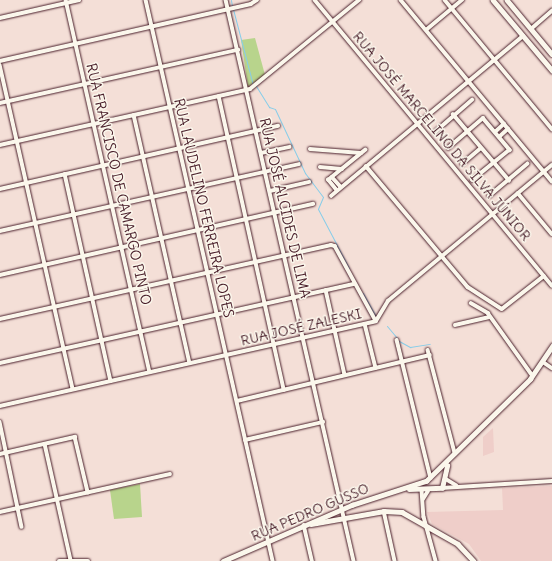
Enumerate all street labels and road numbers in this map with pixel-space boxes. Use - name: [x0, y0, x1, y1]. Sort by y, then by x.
- street label: RUA JOSÉ MARCELINO DA SILVA JÚNIOR: [349, 28, 535, 244]
- street label: RUA FRANCISCO DE CAMARGO PINTO: [83, 62, 155, 306]
- street label: RUA LAUDELINO FERREIRA LOPES: [171, 97, 237, 319]
- street label: RUA JOSÉ ALCIDES DE LIMA: [256, 116, 314, 300]
- street label: RUA JOSÉ ZALESKI: [239, 305, 363, 349]
- street label: RUA PEDRO GUSSO: [249, 480, 371, 544]

